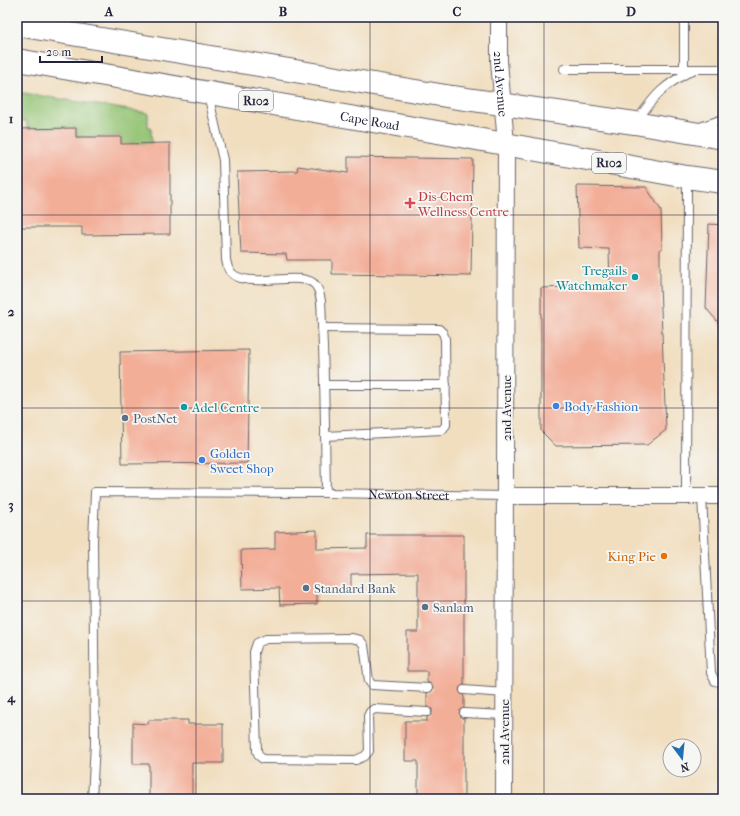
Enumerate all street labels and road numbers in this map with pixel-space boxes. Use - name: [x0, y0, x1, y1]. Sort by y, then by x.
- street label: 2nd Avenue: [491, 51, 511, 118]
- road number: R102: [239, 91, 273, 111]
- street label: Cape Road: [339, 108, 402, 134]
- road number: R102: [592, 153, 626, 173]
- street label: 2nd Avenue: [499, 374, 514, 441]
- street label: Newton Street: [368, 487, 450, 503]
- street label: 2nd Avenue: [497, 698, 512, 765]

